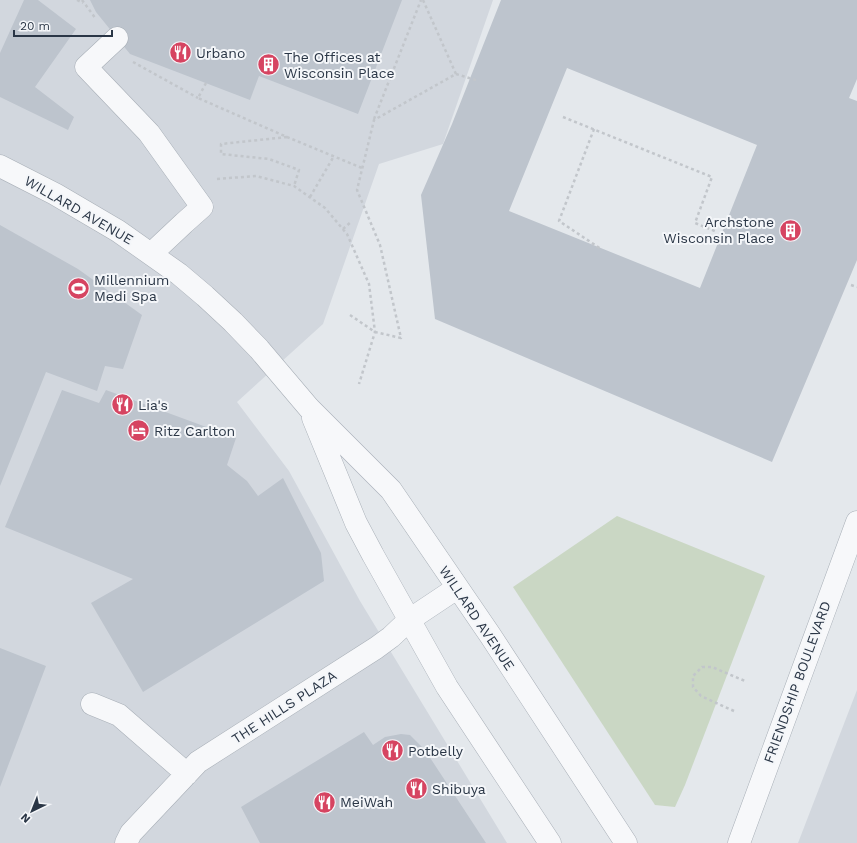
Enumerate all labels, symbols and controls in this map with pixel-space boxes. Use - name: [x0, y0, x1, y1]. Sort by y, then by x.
- scale bar: [14, 12, 112, 38]
- text: 20 m: [20, 19, 50, 33]
- restaurant icon: Urbano: [167, 40, 193, 66]
- place label: Urbano: [196, 45, 245, 61]
- place label: The Offices at Wisconsin Place: [284, 49, 395, 81]
- building icon: The Offices at Wisconsin Place: [255, 52, 281, 78]
- street label: WILLARD AVENUE: [22, 172, 136, 248]
- place label: Archstone Wisconsin Place: [663, 214, 774, 246]
- building icon: Archstone Wisconsin Place: [777, 217, 803, 243]
- place label: Millennium Medi Spa: [94, 272, 169, 304]
- sports icon: Millennium Medi Spa: [66, 275, 92, 301]
- restaurant icon: Lia's: [109, 392, 135, 418]
- place label: Lia's: [138, 397, 168, 413]
- hotel icon: Ritz Carlton: [126, 418, 152, 444]
- place label: Ritz Carlton: [154, 423, 235, 439]
- street label: WILLARD AVENUE: [436, 563, 518, 673]
- street label: FRIENDSHIP BOULEVARD: [760, 599, 834, 765]
- street label: THE HILLS PLAZA: [229, 667, 339, 747]
- restaurant icon: Potbelly: [380, 738, 406, 764]
- place label: Potbelly: [408, 743, 464, 759]
- restaurant icon: Shibuya: [404, 776, 430, 802]
- place label: Shibuya: [432, 781, 486, 797]
- restaurant icon: MeiWah: [312, 789, 338, 815]
- north arrow: [12, 791, 52, 831]
- place label: MeiWah: [340, 794, 393, 810]
- text: N: [18, 810, 33, 825]

